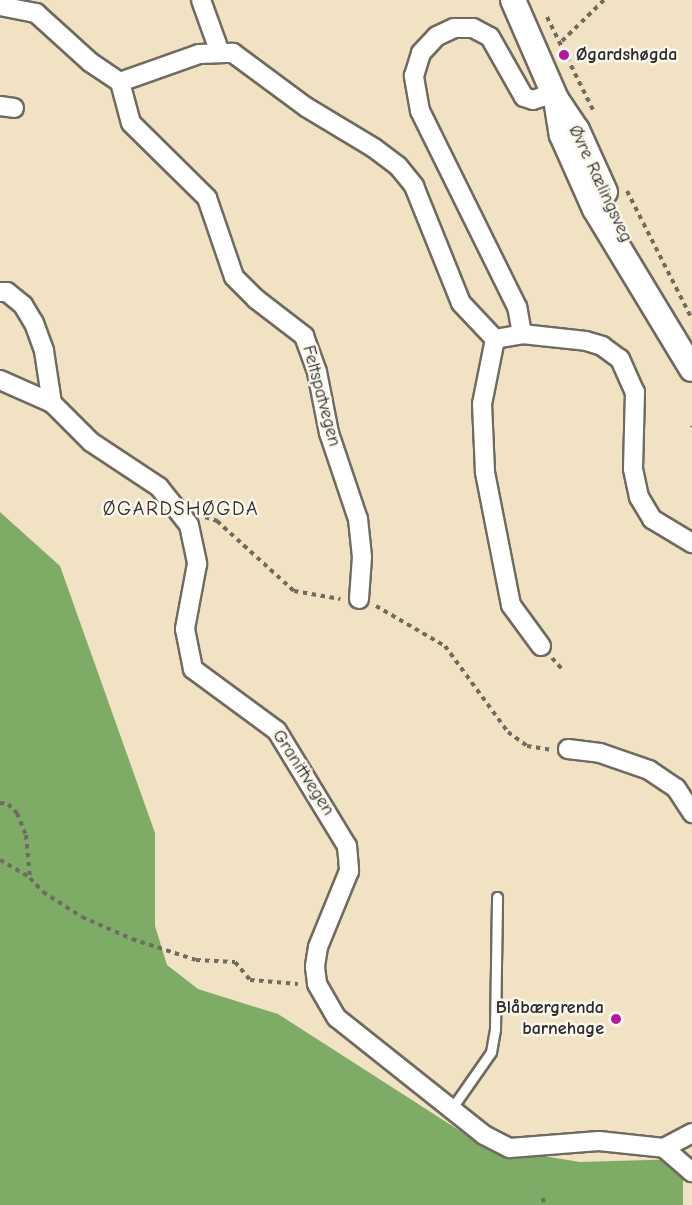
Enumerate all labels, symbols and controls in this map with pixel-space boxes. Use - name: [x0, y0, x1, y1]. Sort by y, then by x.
- place label: Øgardshøgda: [576, 44, 677, 66]
- marker: Øgardshøgda: [557, 48, 571, 62]
- street label: Øvre Rælingsveg: [563, 122, 637, 246]
- street label: Feltspatvegen: [297, 343, 345, 449]
- district label: ØGARDSHØGDA: [103, 496, 259, 520]
- street label: Granittvegen: [267, 726, 339, 820]
- place label: Blåbærgrenda barnehage: [496, 998, 604, 1040]
- marker: Blåbærgrenda barnehage: [609, 1012, 623, 1026]

